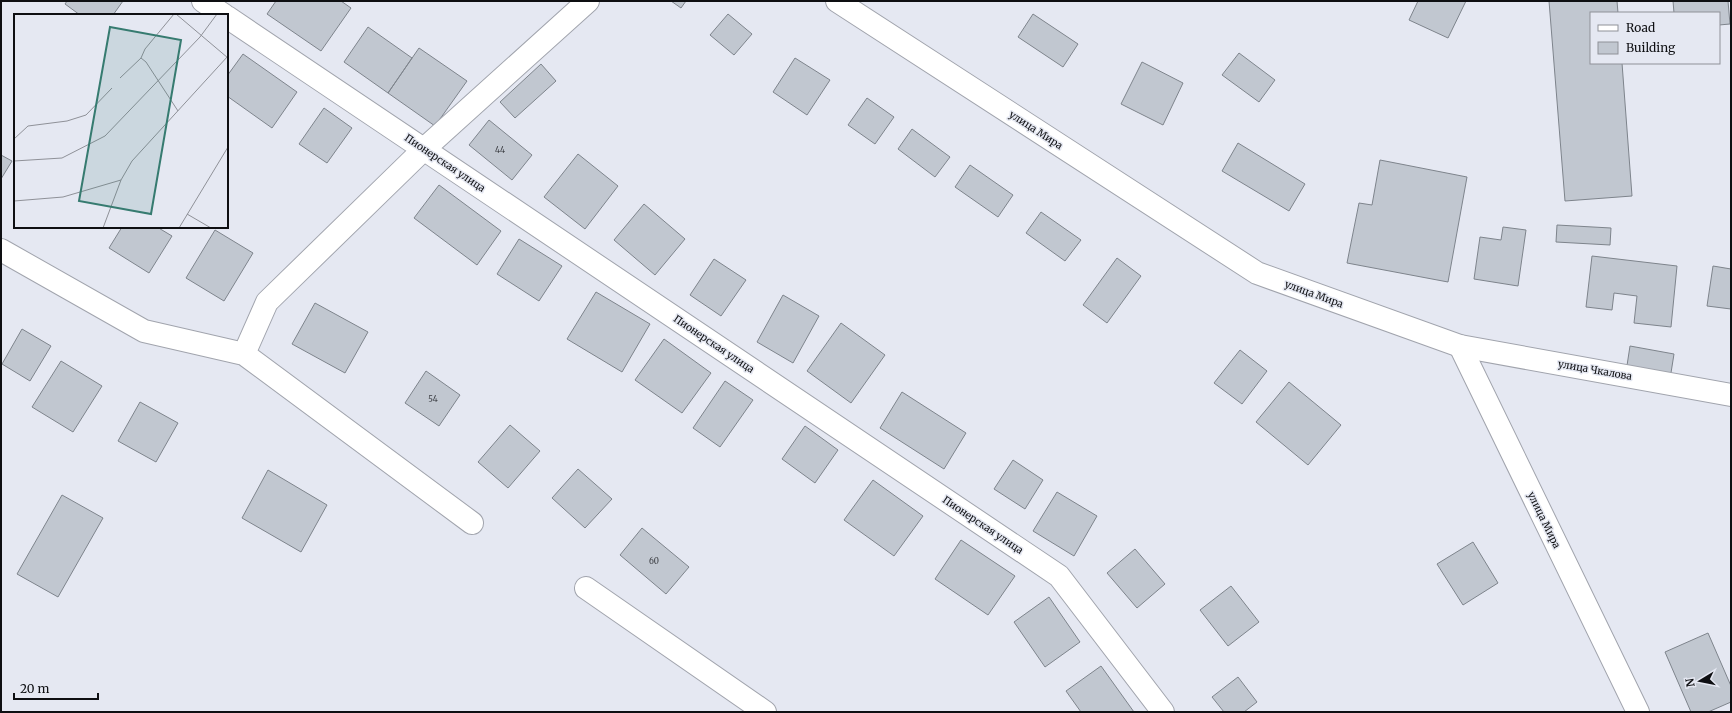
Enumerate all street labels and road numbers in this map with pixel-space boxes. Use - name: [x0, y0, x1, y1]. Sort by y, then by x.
- street label: улица Мира: [1007, 108, 1066, 153]
- street label: Пионерская улица: [402, 131, 488, 195]
- street label: улица Мира: [1283, 277, 1346, 311]
- street label: Пионерская улица: [671, 312, 757, 376]
- street label: улица Чкалова: [1557, 357, 1634, 383]
- street label: улица Мира: [1525, 490, 1564, 551]
- street label: Пионерская улица: [940, 493, 1026, 557]

